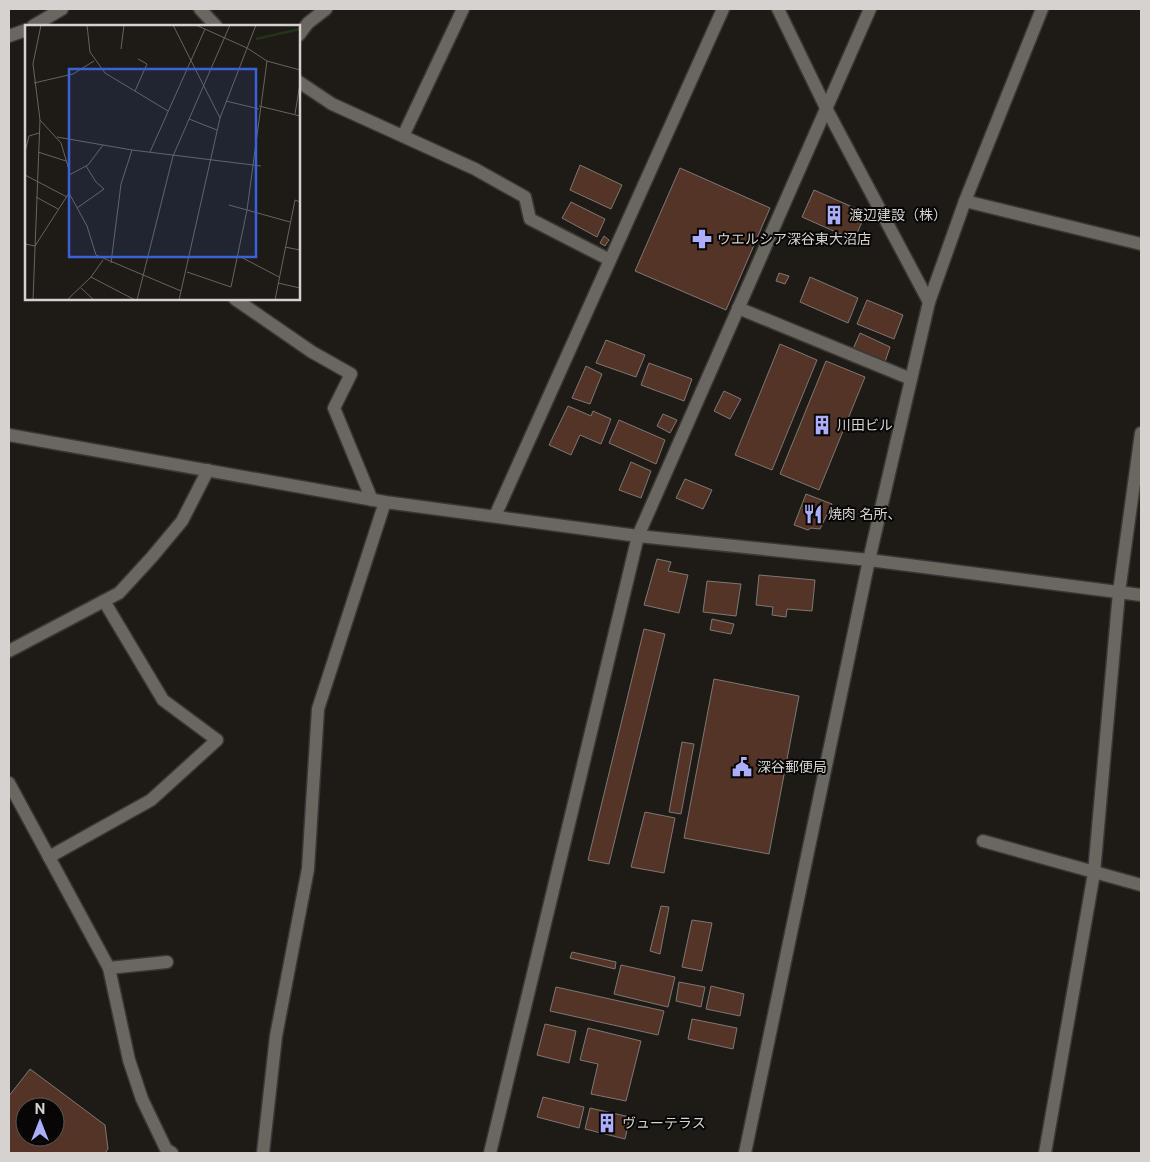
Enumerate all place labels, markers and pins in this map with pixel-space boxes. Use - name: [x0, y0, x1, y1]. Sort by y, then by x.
- building icon: 渡辺建設（株）: [823, 204, 845, 226]
- place label: 渡辺建設（株）: [849, 207, 947, 223]
- pharmacy icon: ウエルシア深谷東大沼店: [691, 228, 713, 250]
- place label: ウエルシア深谷東大沼店: [717, 231, 871, 247]
- building icon: 川田ビル: [811, 414, 833, 436]
- place label: 川田ビル: [837, 417, 893, 433]
- restaurant icon: 焼肉 名所、: [802, 503, 824, 525]
- place label: 焼肉 名所、: [828, 506, 901, 522]
- public building icon: 深谷郵便局: [731, 756, 753, 778]
- place label: 深谷郵便局: [757, 759, 827, 775]
- building icon: ヴューテラス: [596, 1112, 618, 1134]
- place label: ヴューテラス: [622, 1115, 706, 1131]

